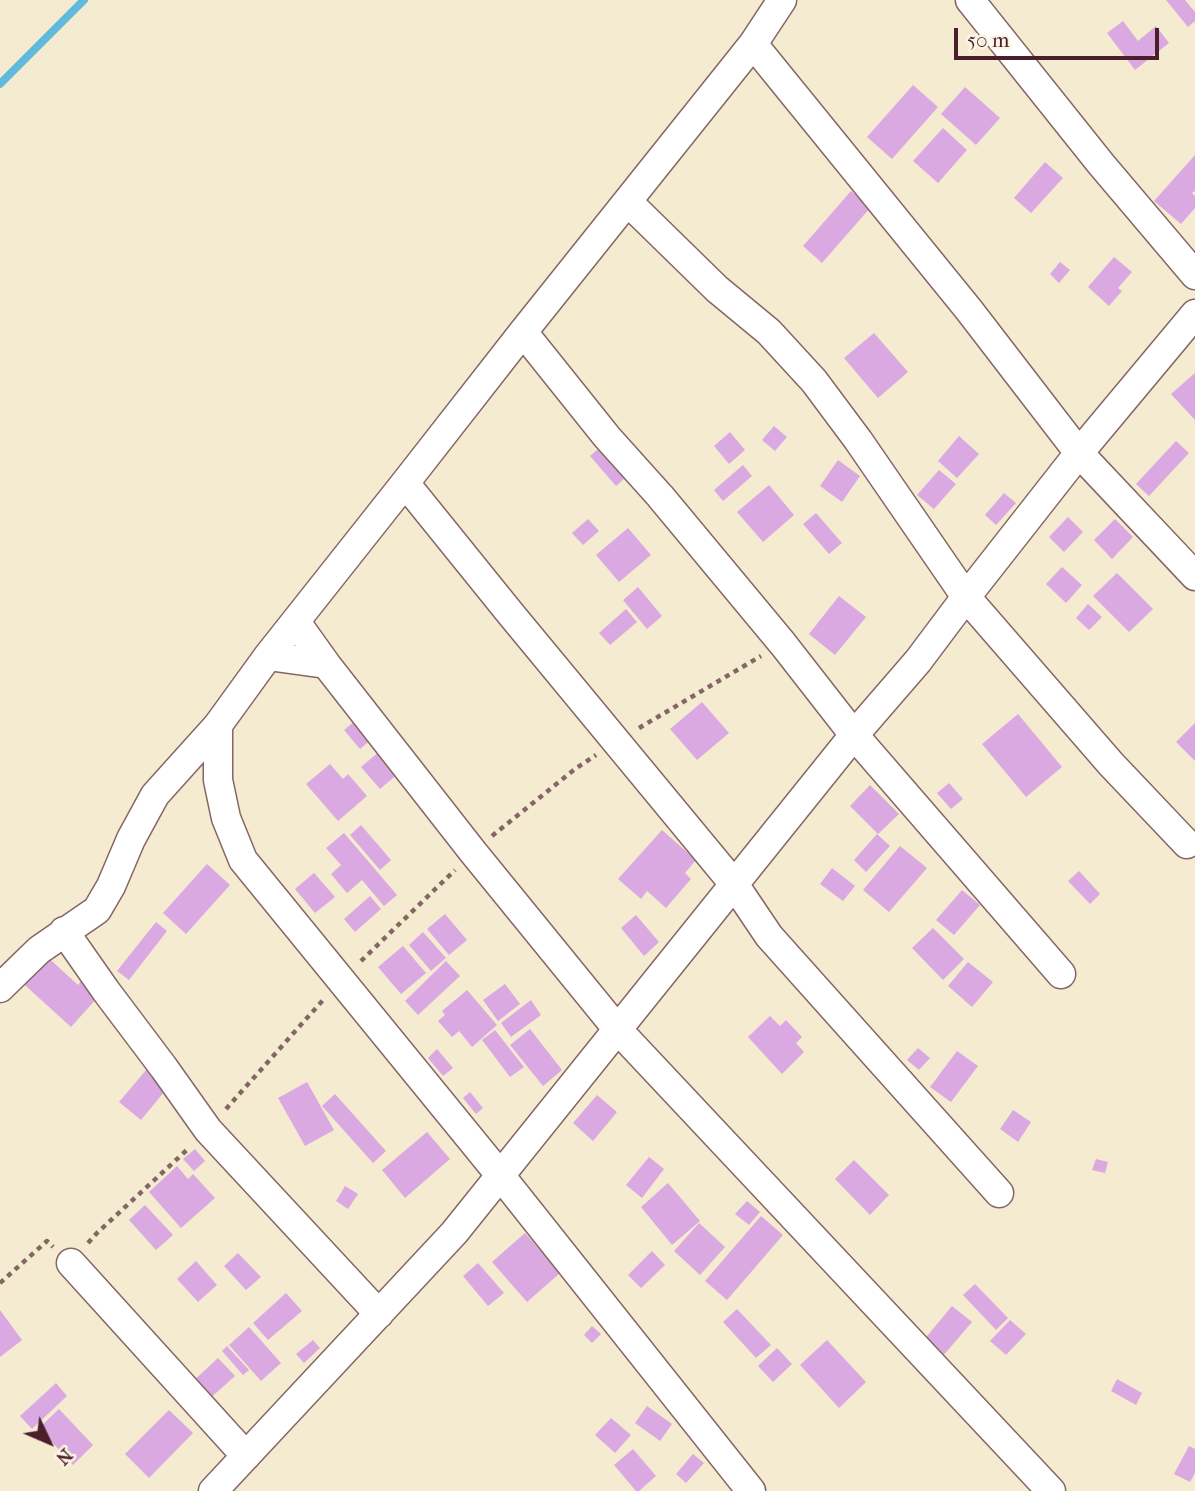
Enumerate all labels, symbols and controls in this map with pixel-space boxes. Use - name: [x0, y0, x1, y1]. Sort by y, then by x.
- scale bar: [957, 14, 1162, 58]
- text: 50 m: [967, 28, 1010, 52]
- north arrow: [14, 1407, 84, 1477]
- text: N: [51, 1444, 77, 1469]

